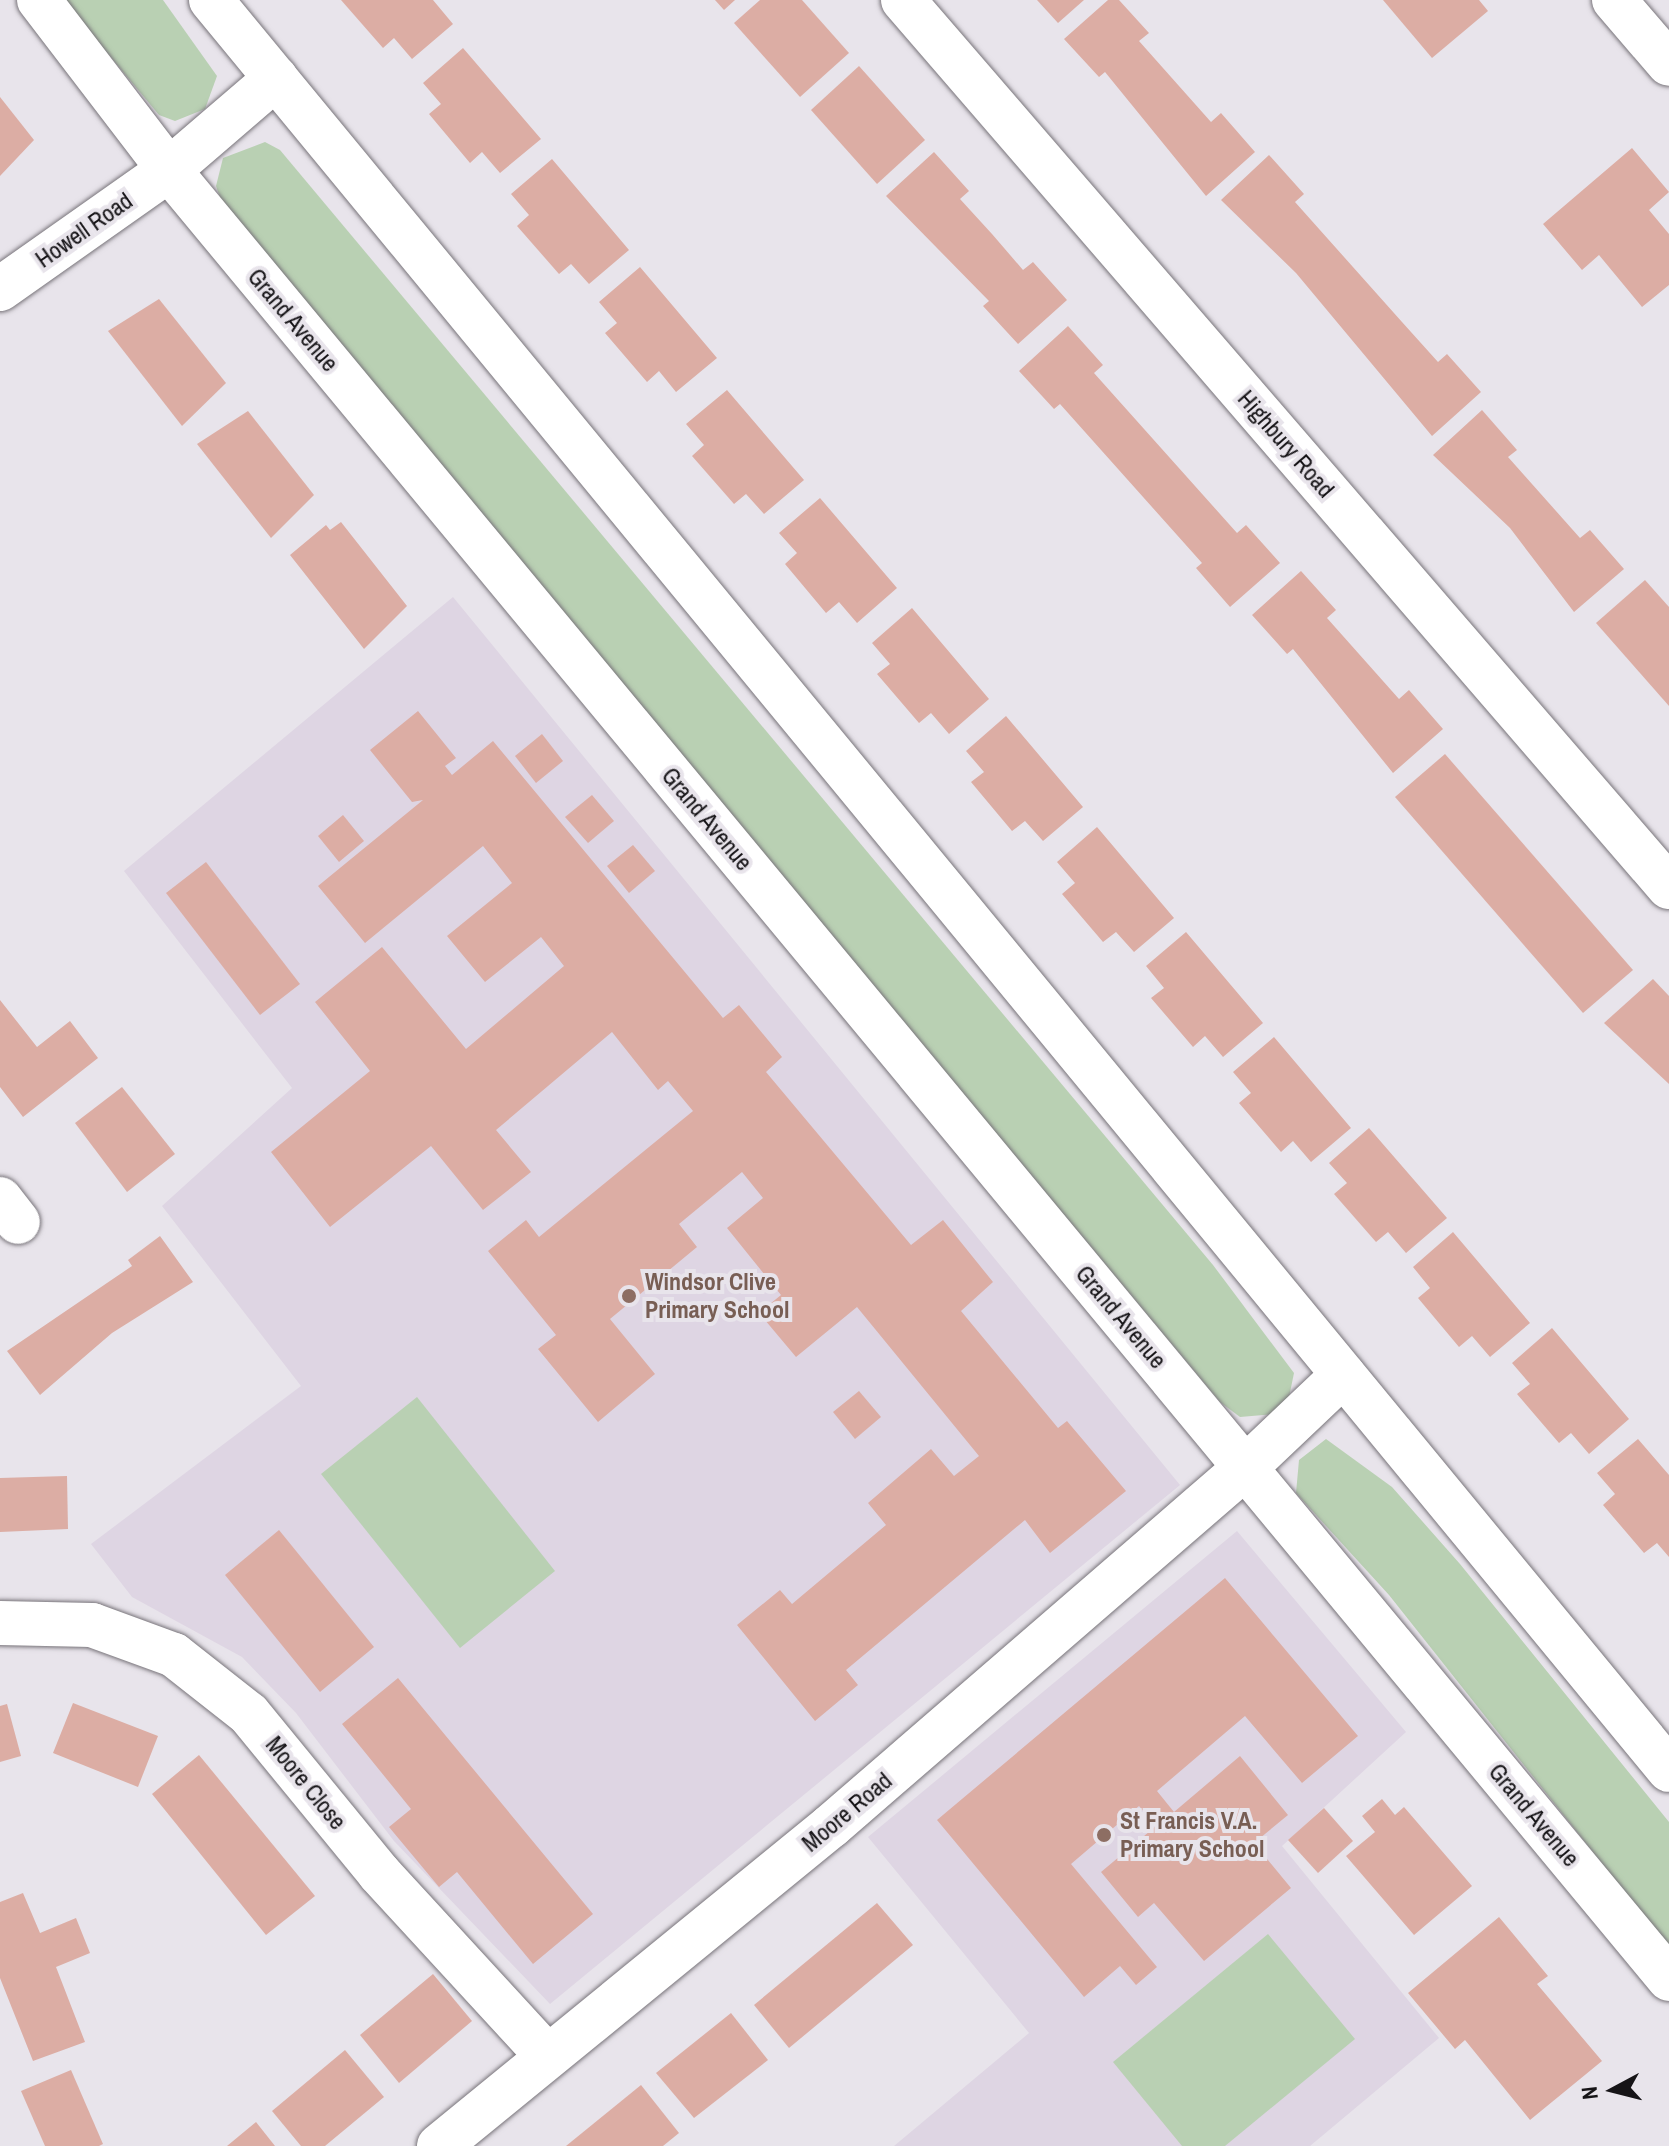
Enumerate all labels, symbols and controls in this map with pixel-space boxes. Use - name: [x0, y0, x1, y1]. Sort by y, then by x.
- street label: Howell Road: [30, 186, 138, 274]
- street label: Grand Avenue: [241, 262, 345, 378]
- street label: Highbury Road: [1232, 385, 1340, 503]
- street label: Grand Avenue: [655, 761, 759, 877]
- street label: Grand Avenue: [1069, 1259, 1173, 1375]
- place label: Windsor Clive Primary School: [645, 1268, 789, 1324]
- marker: Windsor Clive Primary School: [620, 1287, 638, 1305]
- street label: Moore Close: [260, 1731, 352, 1835]
- street label: Grand Avenue: [1482, 1757, 1586, 1873]
- street label: Moore Road: [796, 1766, 898, 1858]
- place label: St Francis V.A. Primary School: [1120, 1807, 1264, 1863]
- marker: St Francis V.A. Primary School: [1095, 1826, 1113, 1844]
- north arrow: [1573, 2050, 1653, 2130]
- text: N: [1573, 2085, 1605, 2101]

